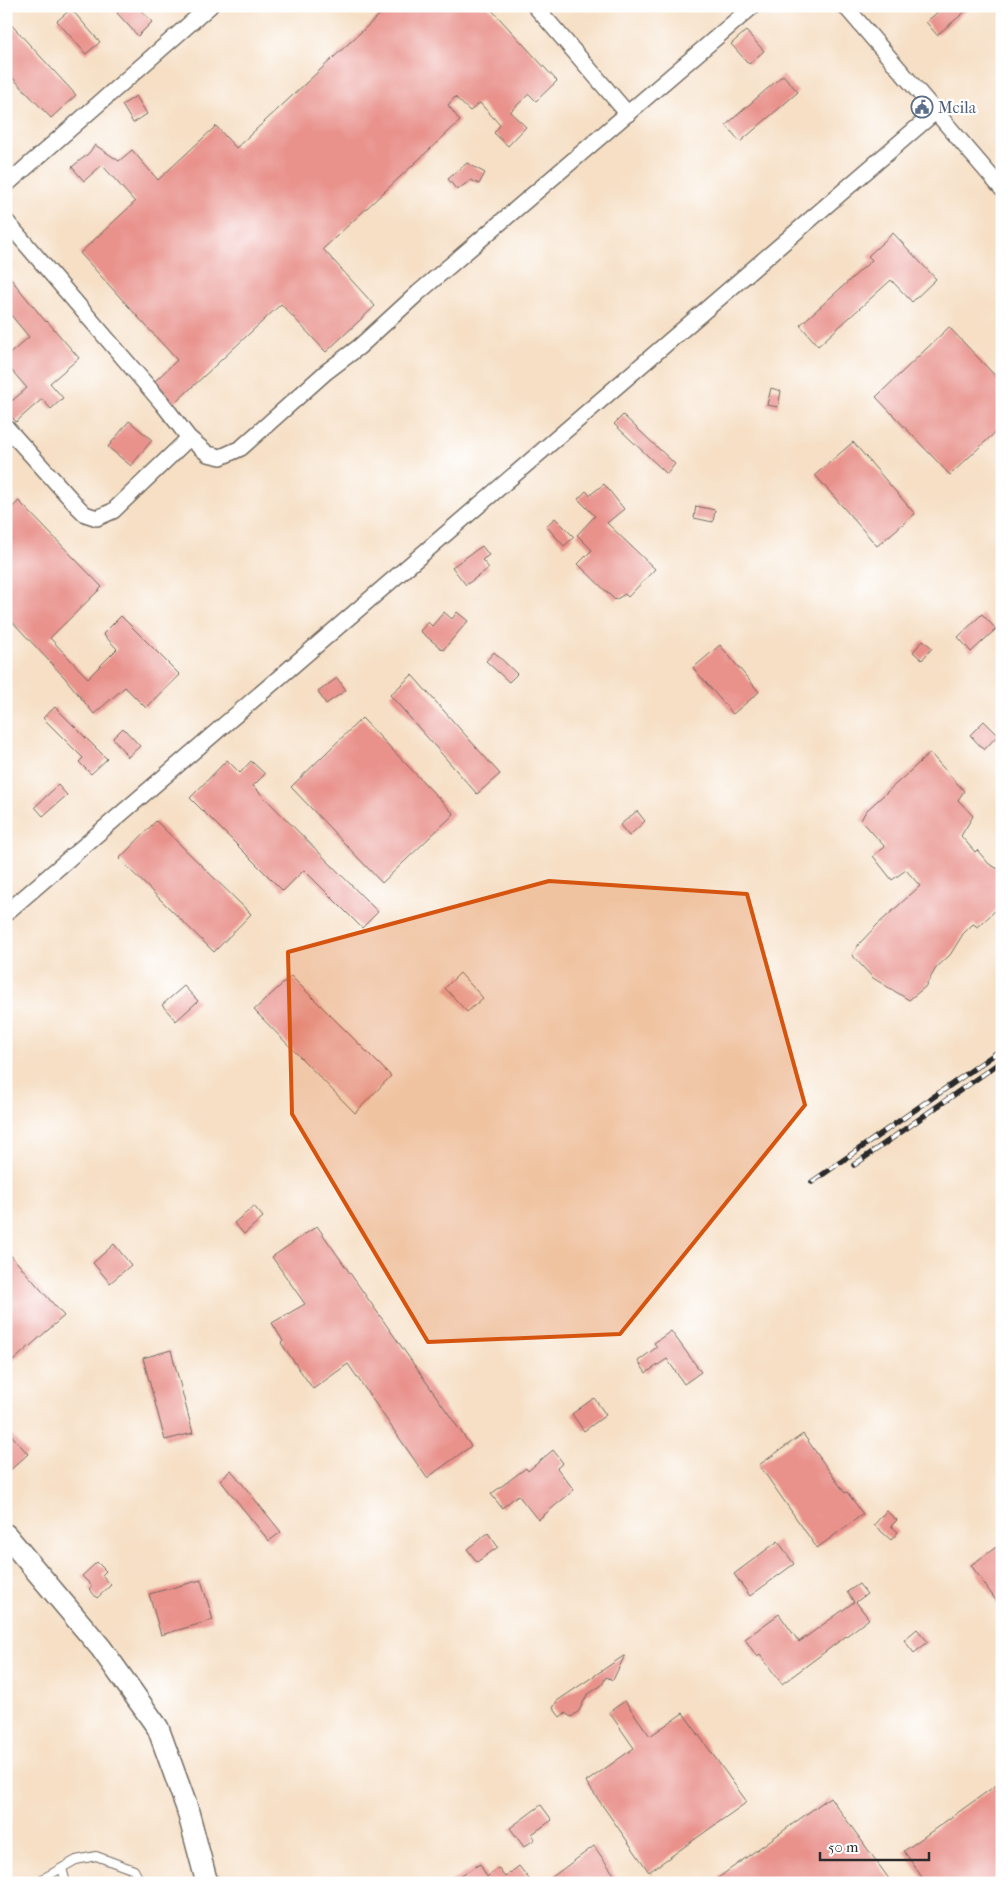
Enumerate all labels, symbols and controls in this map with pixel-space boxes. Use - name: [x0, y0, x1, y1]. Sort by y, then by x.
- public building icon: Mcila: [910, 95, 934, 119]
- place label: Mcila: [938, 98, 977, 117]
- scale bar: [820, 1829, 929, 1861]
- text: 50 m: [828, 1838, 859, 1856]

